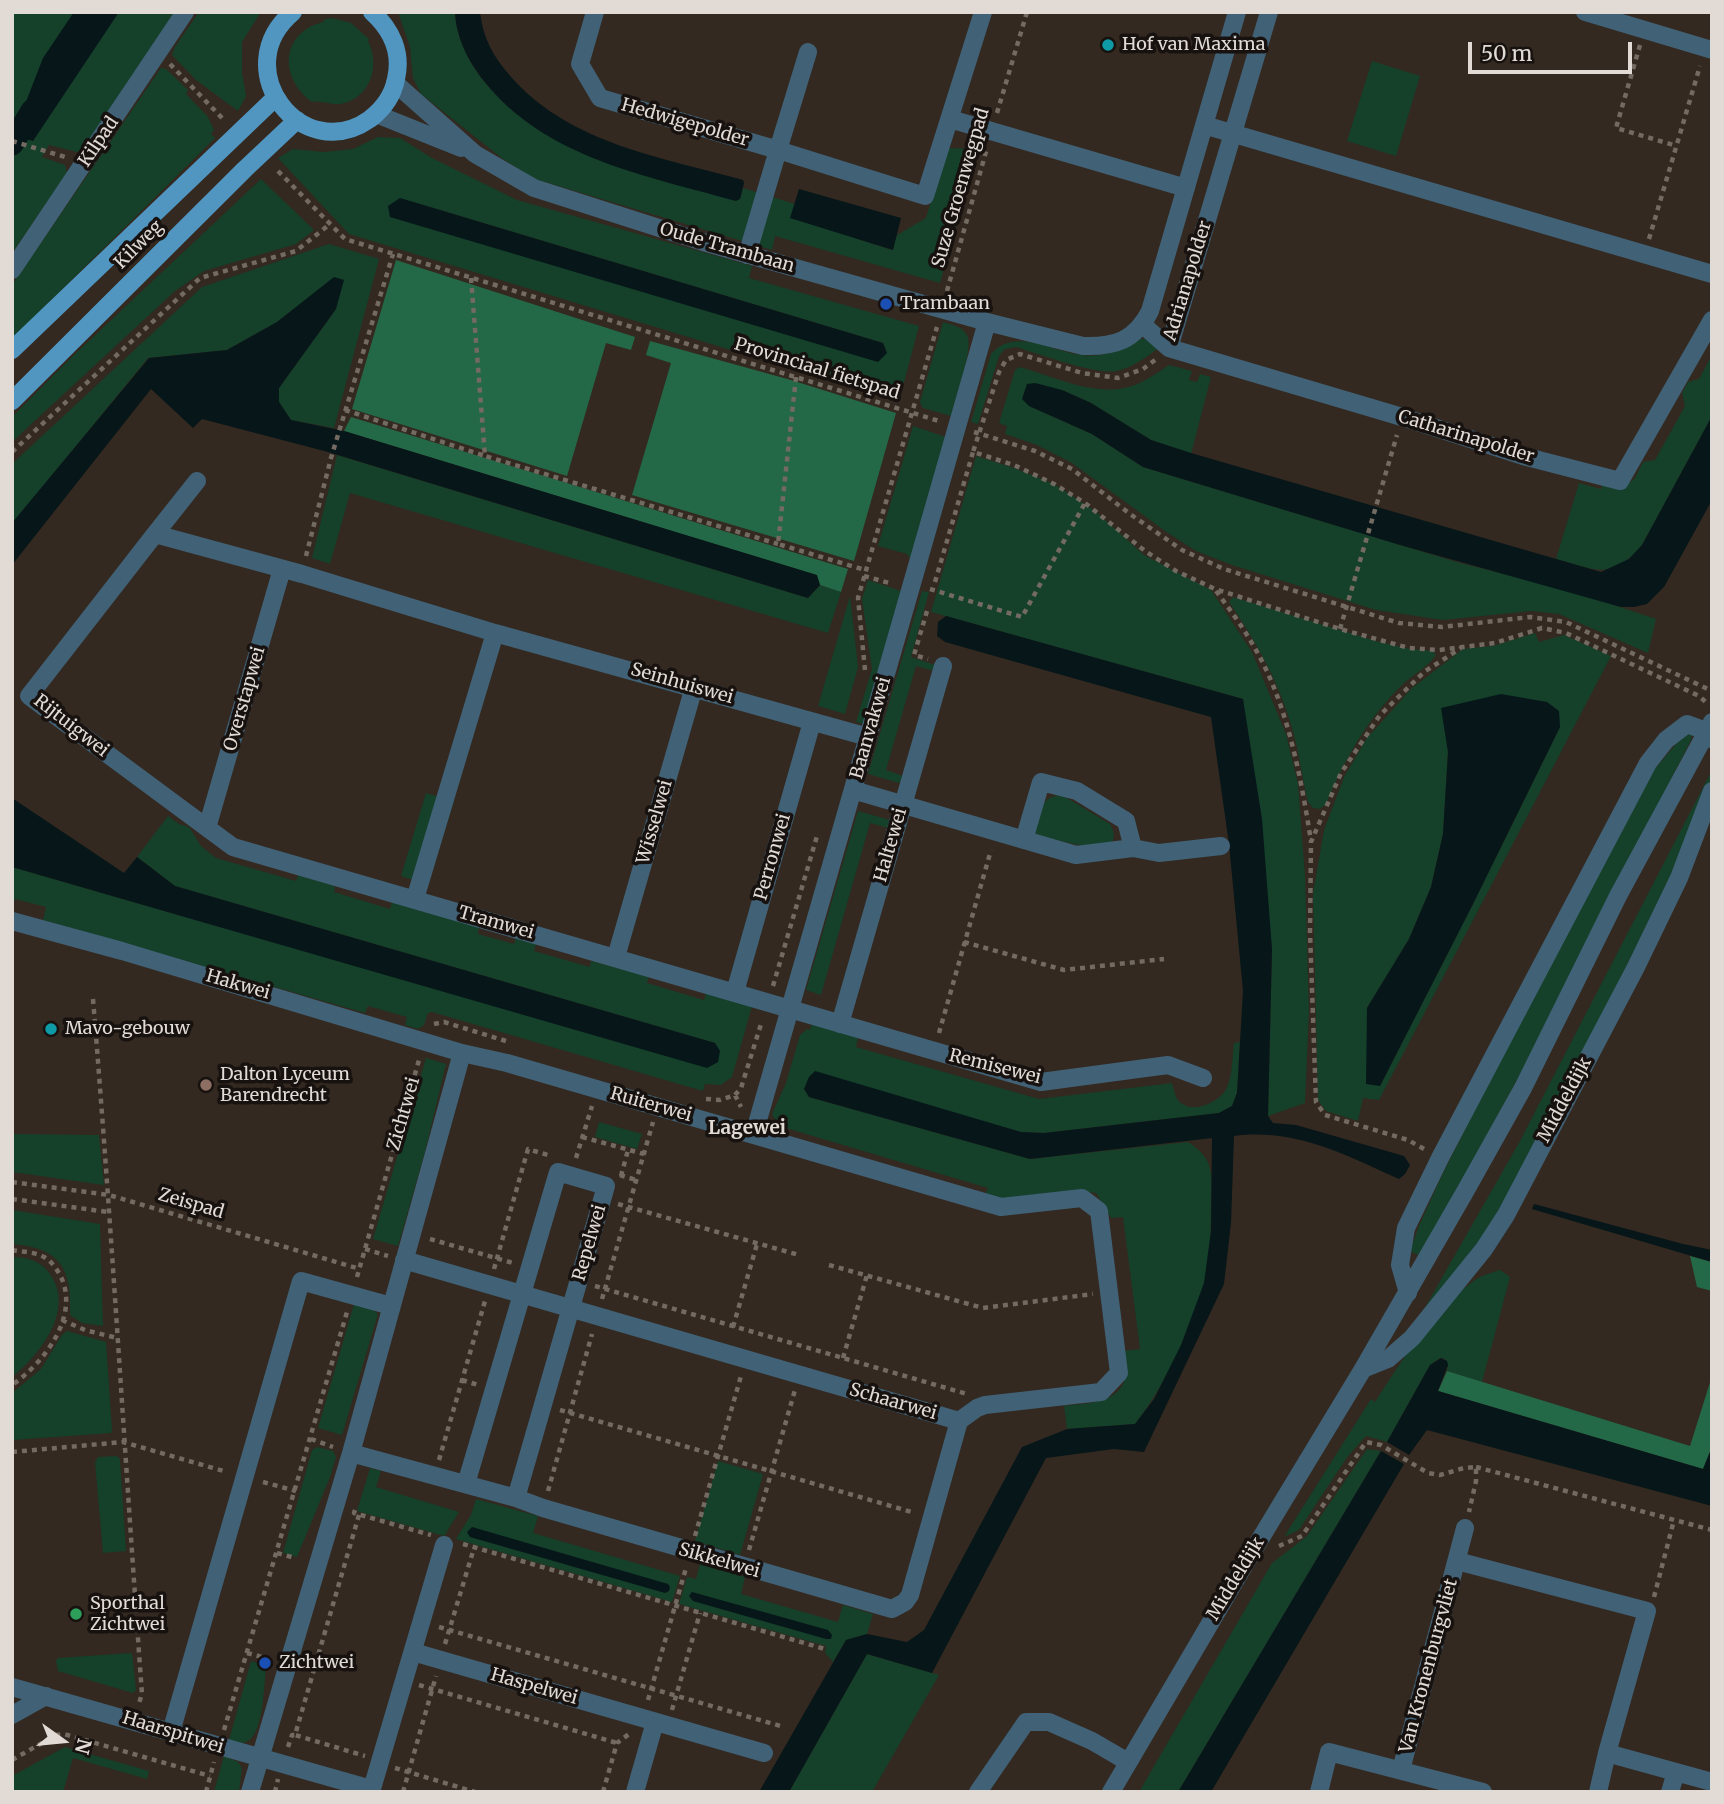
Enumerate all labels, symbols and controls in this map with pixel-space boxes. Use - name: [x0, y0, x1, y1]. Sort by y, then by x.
- scale bar: [1472, 28, 1636, 72]
- place label: Hof van Maxima: [1122, 34, 1265, 56]
- marker: Hof van Maxima: [1100, 37, 1116, 53]
- text: 50 m: [1481, 40, 1532, 67]
- street label: Hedwigepolder: [619, 94, 751, 152]
- street label: Suze Groenwegpad: [928, 106, 994, 270]
- street label: Kilpad: [74, 113, 124, 171]
- street label: Kilweg: [110, 216, 168, 274]
- street label: Oude Trambaan: [657, 218, 797, 278]
- street label: Adrianapolder: [1159, 218, 1217, 344]
- place label: Trambaan: [900, 293, 990, 315]
- marker: Trambaan: [878, 296, 894, 312]
- street label: Provinciaal fietspad: [732, 334, 902, 404]
- street label: Catharinapolder: [1395, 406, 1537, 468]
- street label: Overstapwei: [220, 644, 270, 754]
- street label: Seinhuiswei: [628, 659, 736, 709]
- street label: Baanvakwei: [846, 675, 896, 781]
- street label: Rijtuigwei: [29, 690, 113, 762]
- street label: Wisselwei: [633, 777, 677, 867]
- street label: Haltewei: [870, 805, 912, 885]
- street label: Perronwei: [750, 811, 796, 903]
- street label: Tramwei: [456, 902, 536, 944]
- street label: Hakwei: [203, 966, 273, 1004]
- place label: Mavo-gebouw: [65, 1018, 190, 1040]
- marker: Mavo-gebouw: [43, 1021, 59, 1037]
- street label: Remisewei: [947, 1045, 1043, 1089]
- street label: Middeldijk: [1534, 1054, 1596, 1146]
- place label: Dalton Lyceum Barendrecht: [220, 1064, 350, 1106]
- street label: Zichtwei: [383, 1075, 425, 1153]
- marker: Dalton Lyceum Barendrecht: [198, 1077, 214, 1093]
- street label: Ruiterwei: [608, 1083, 694, 1127]
- district label: Lagewei: [708, 1118, 786, 1140]
- street label: Zeispad: [156, 1184, 226, 1224]
- street label: Repelwei: [569, 1202, 611, 1284]
- street label: Schaarwei: [847, 1379, 939, 1425]
- street label: Middeldijk: [1203, 1533, 1269, 1625]
- street label: Sikkelwei: [676, 1539, 762, 1583]
- street label: Van Kronenburgvliet: [1395, 1576, 1463, 1756]
- place label: Sporthal Zichtwei: [90, 1593, 165, 1636]
- marker: Sporthal Zichtwei: [68, 1606, 84, 1622]
- place label: Zichtwei: [279, 1652, 354, 1674]
- marker: Zichtwei: [257, 1655, 273, 1671]
- street label: Haspelwei: [488, 1664, 580, 1710]
- north arrow: [28, 1706, 98, 1776]
- street label: Haarspitwei: [120, 1707, 226, 1759]
- text: N: [70, 1736, 97, 1757]

